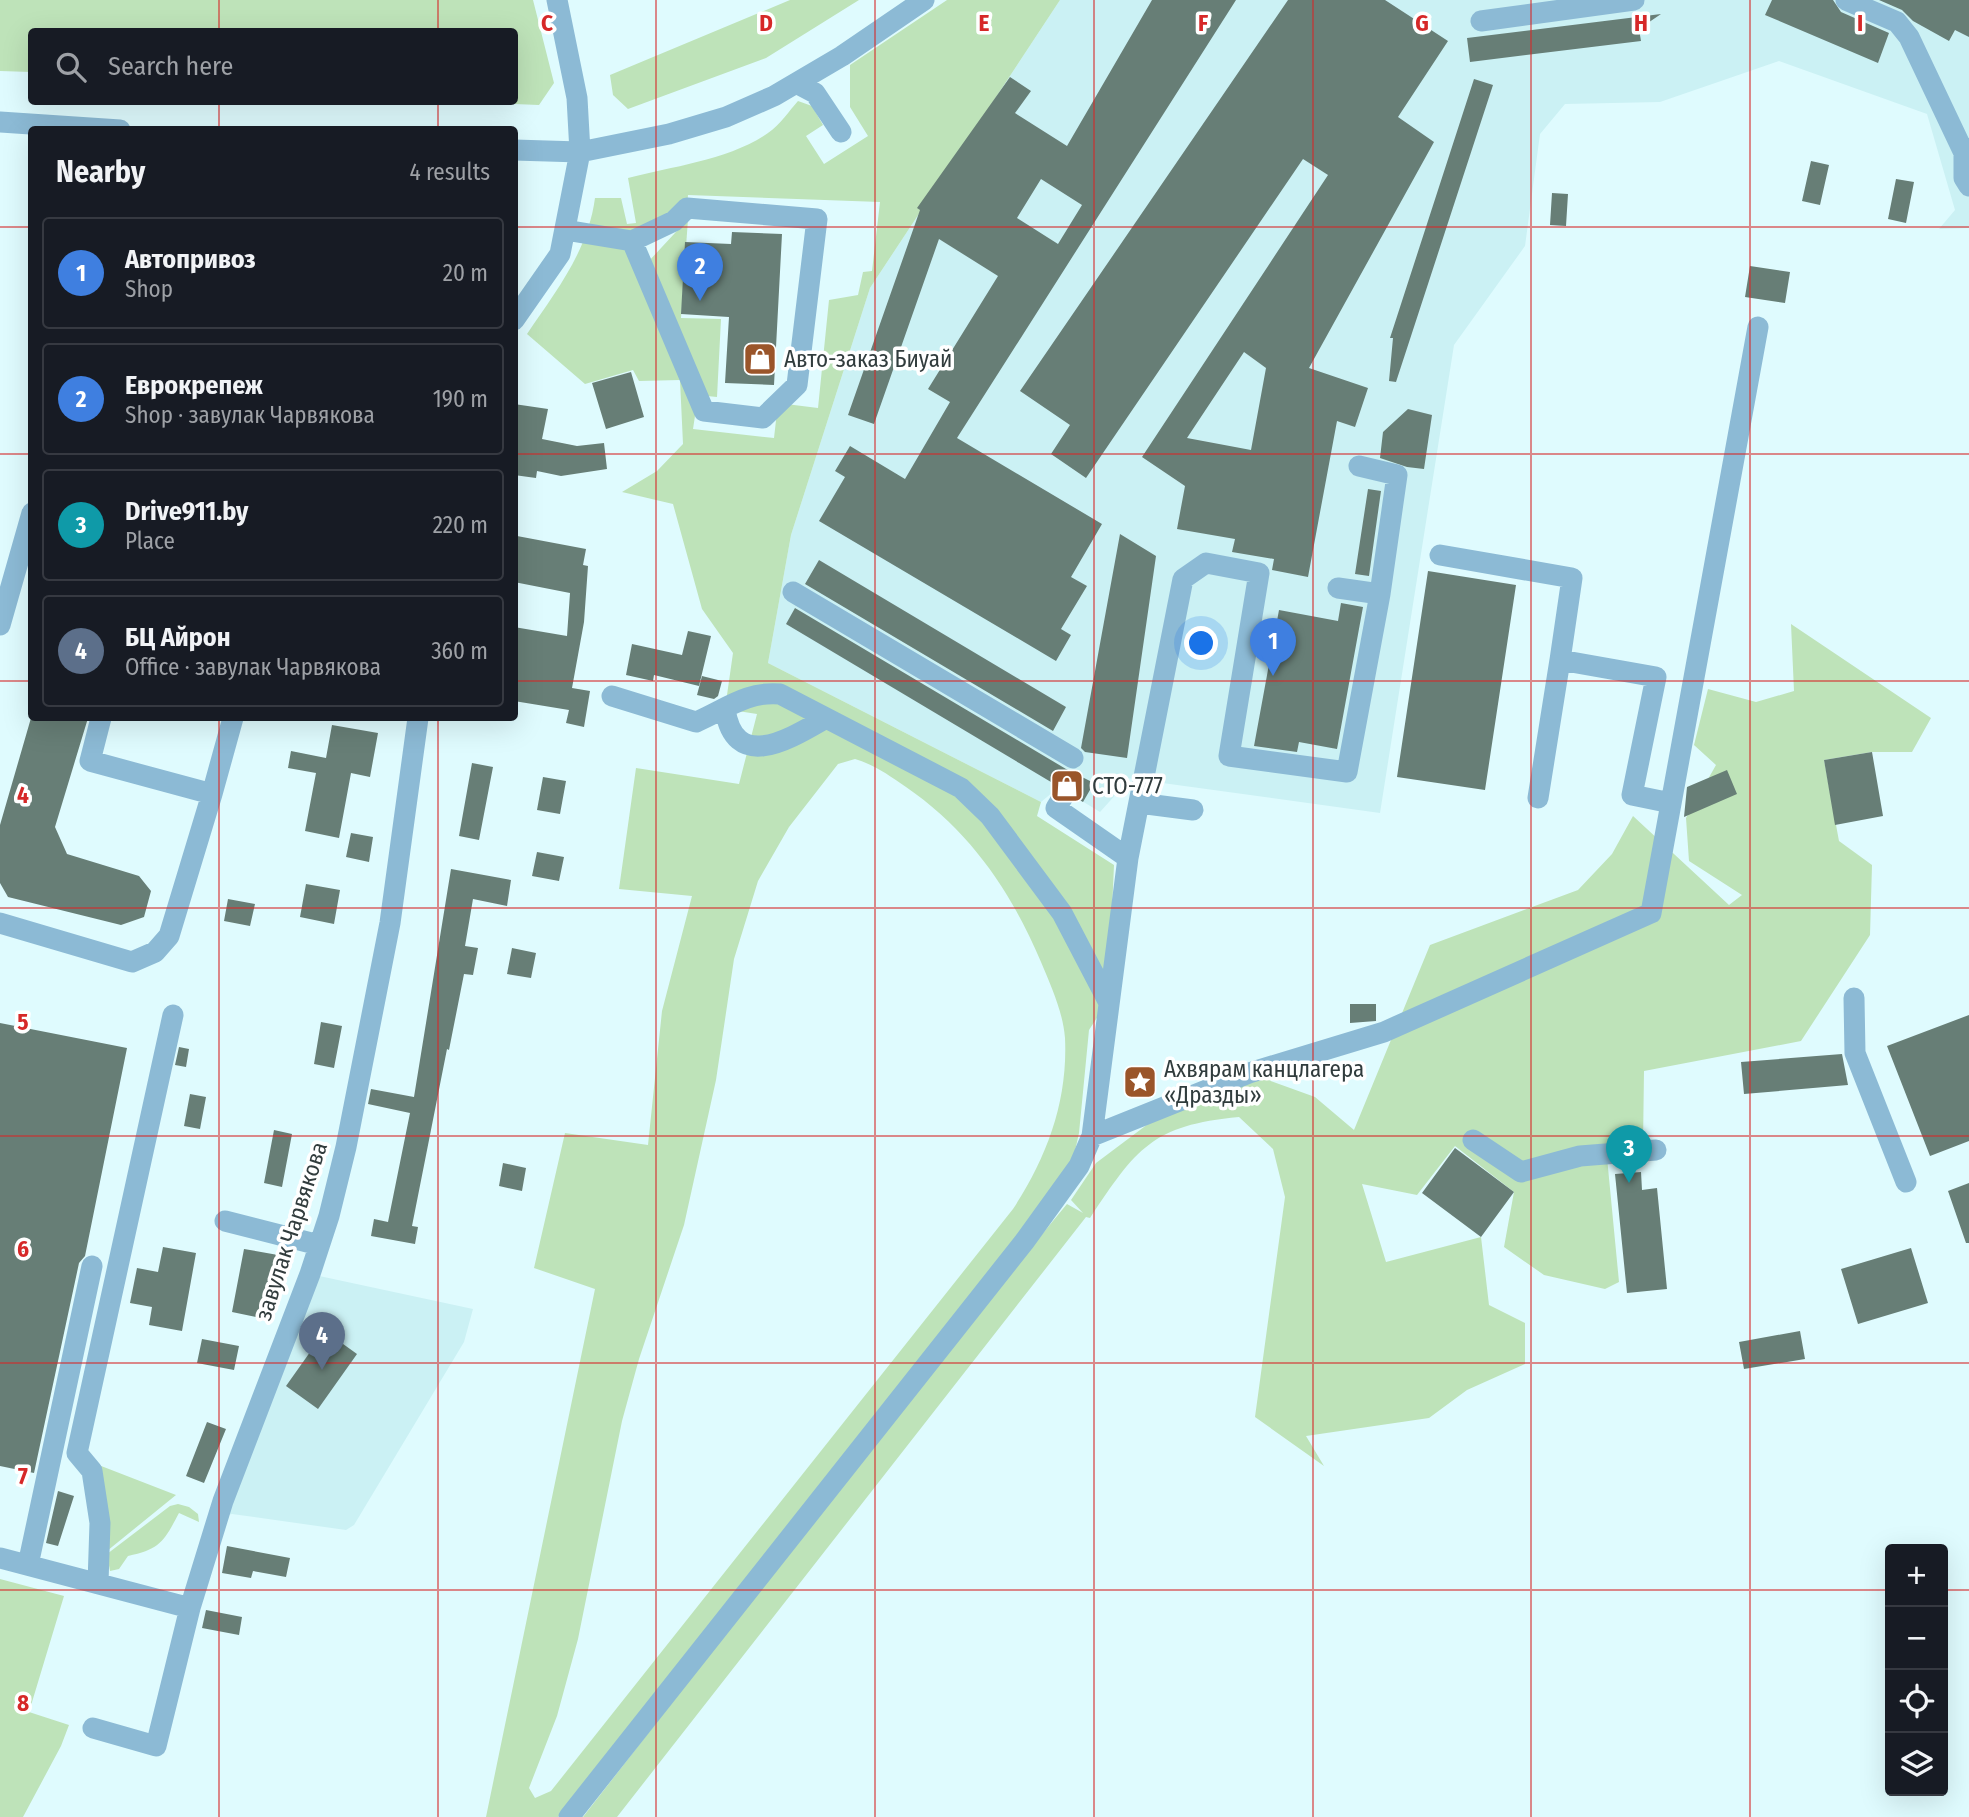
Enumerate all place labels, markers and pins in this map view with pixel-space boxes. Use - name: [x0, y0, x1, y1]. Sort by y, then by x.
- pin: 2: [677, 243, 723, 301]
- shop icon: Авто-заказ Биуай: [741, 340, 779, 378]
- place label: Авто-заказ Биуай: [784, 345, 952, 373]
- pin: 1: [1250, 618, 1296, 676]
- shop icon: СТО-777: [1048, 767, 1086, 805]
- place label: СТО-777: [1092, 772, 1163, 800]
- place label: Ахвярам канцлагера «Дразды»: [1164, 1055, 1364, 1109]
- place icon: Ахвярам канцлагера «Дразды»: [1121, 1063, 1159, 1101]
- pin: 3: [1606, 1125, 1652, 1183]
- pin: 4: [299, 1312, 345, 1370]

